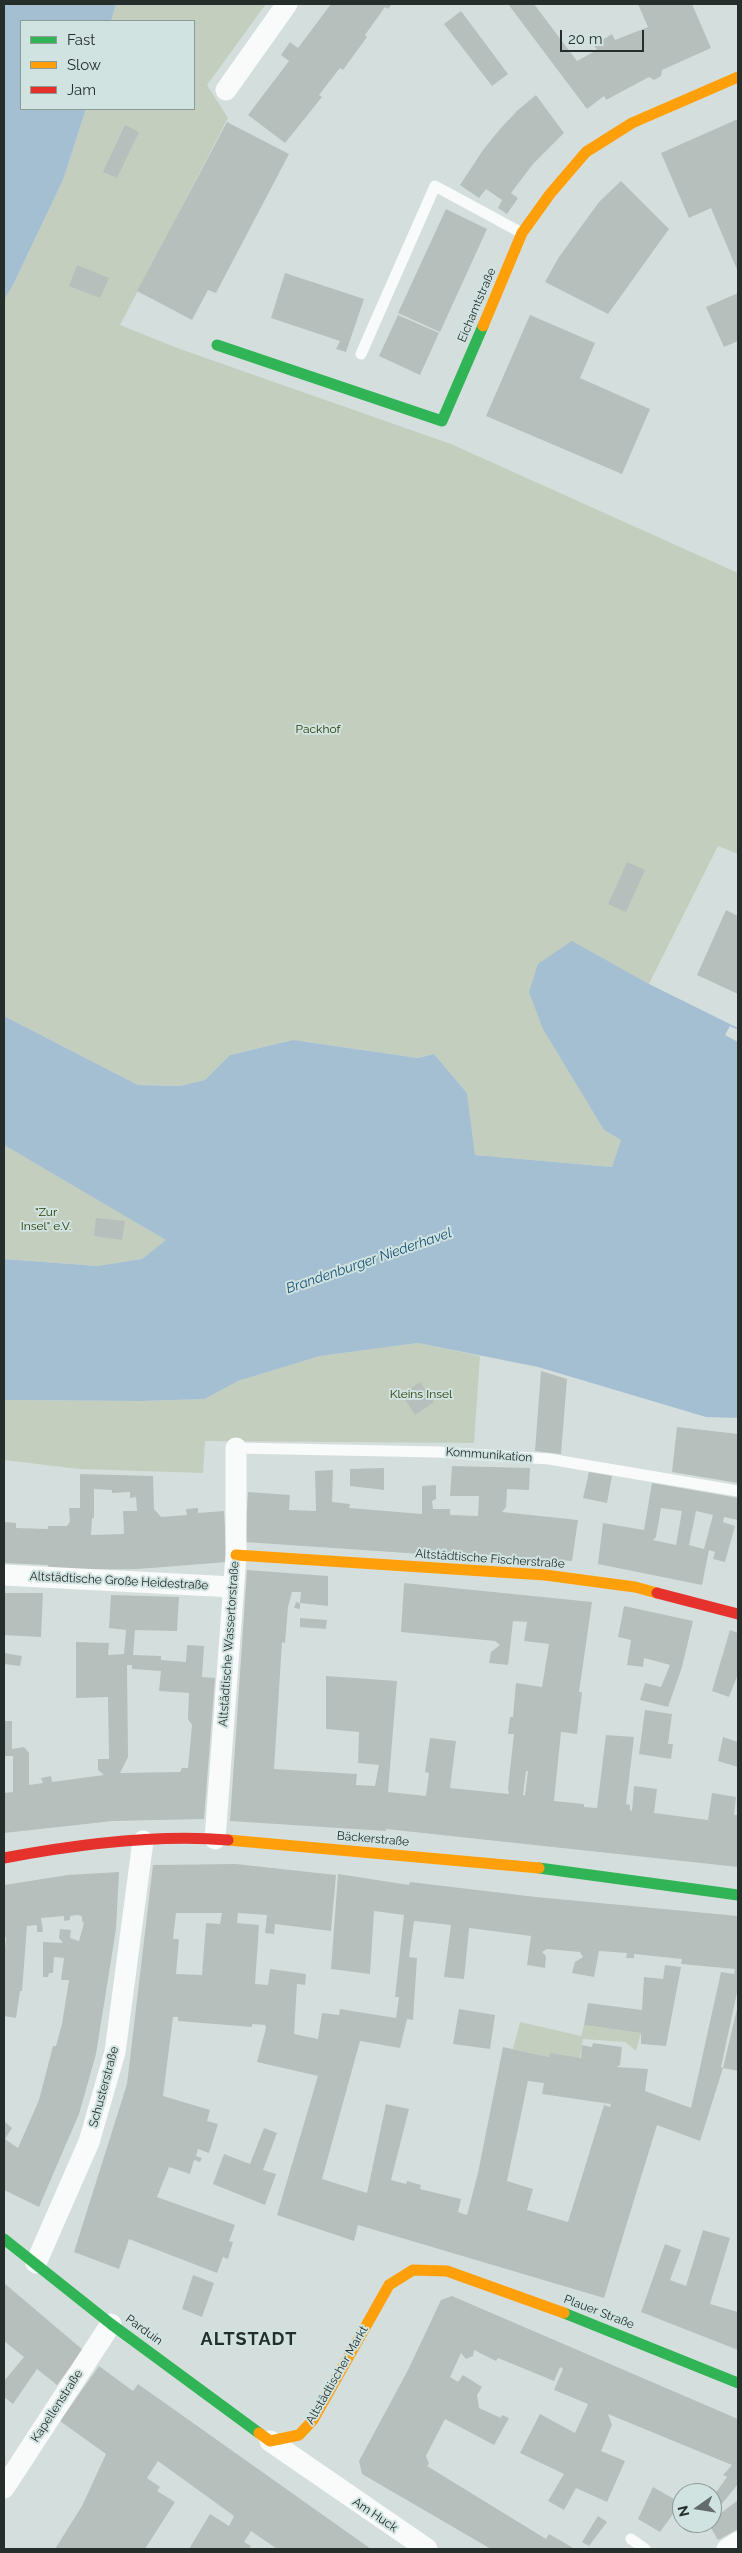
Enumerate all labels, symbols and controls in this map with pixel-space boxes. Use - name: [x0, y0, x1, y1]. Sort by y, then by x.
- legend: [20, 20, 195, 110]
- scale bar: [562, 20, 646, 52]
- text: 20 m: [568, 30, 603, 48]
- text: Fast: [67, 31, 95, 49]
- text: Slow: [67, 56, 101, 74]
- text: Jam: [67, 81, 96, 99]
- street label: Eichamtstraße: [455, 266, 499, 344]
- park label: Packhof: [296, 722, 340, 736]
- park label: "Zur Insel" e.V.: [21, 1205, 71, 1233]
- water label: Brandenburger Niederhavel: [284, 1225, 454, 1297]
- park label: Kleins Insel: [390, 1387, 452, 1401]
- street label: Kommunikation: [445, 1445, 533, 1465]
- street label: Altstädtische Fischerstraße: [415, 1547, 565, 1571]
- street label: Altstädtische Wassertorstraße: [216, 1561, 242, 1727]
- street label: Altstädtische Große Heidestraße: [29, 1569, 209, 1593]
- street label: Bäckerstraße: [336, 1829, 410, 1849]
- street label: Schusterstraße: [86, 2045, 122, 2129]
- street label: Plauer Straße: [562, 2292, 636, 2332]
- street label: Parduin: [123, 2312, 165, 2348]
- street label: Altstädtischer Markt: [303, 2323, 371, 2427]
- district label: ALTSTADT: [200, 2329, 298, 2351]
- street label: Kapellenstraße: [28, 2367, 86, 2445]
- north arrow: [672, 2483, 722, 2533]
- street label: Am Huck: [350, 2495, 400, 2535]
- text: N: [674, 2504, 692, 2518]

